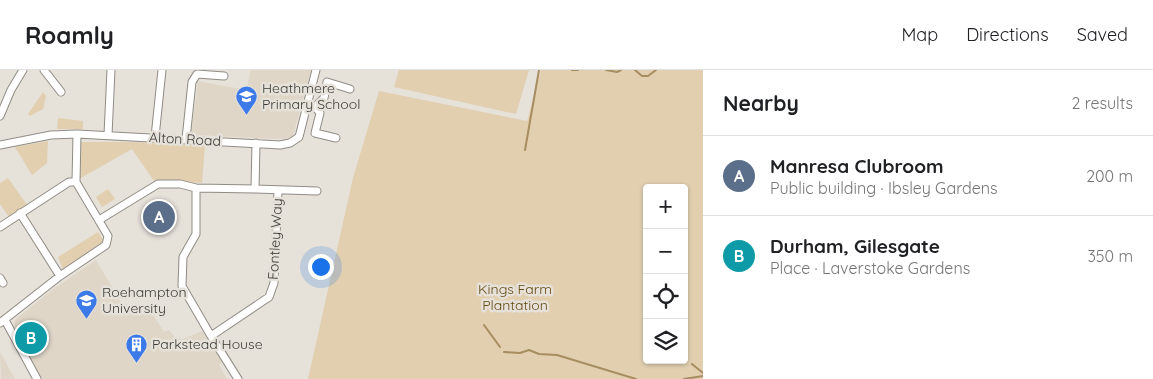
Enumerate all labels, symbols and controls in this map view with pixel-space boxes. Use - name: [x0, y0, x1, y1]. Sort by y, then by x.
- text: Roamly: [25, 20, 114, 50]
- text: Map: [901, 23, 938, 46]
- text: Directions: [966, 23, 1049, 46]
- text: Saved: [1077, 23, 1128, 46]
- place label: Heathmere Primary School: [262, 79, 360, 113]
- school or university icon: Heathmere Primary School: [234, 84, 258, 115]
- text: Nearby: [723, 90, 799, 116]
- text: 2 results: [1071, 93, 1133, 113]
- street label: Alton Road: [149, 128, 221, 150]
- text: Manresa Clubroom: [770, 154, 944, 178]
- text: A: [734, 166, 744, 186]
- text: 200 m: [1086, 166, 1133, 186]
- text: Public building · Ibsley Gardens: [770, 178, 997, 198]
- map controls: [643, 184, 688, 364]
- button: +: [643, 184, 688, 229]
- pin: A: [143, 198, 175, 236]
- street label: Fontley Way: [264, 198, 286, 280]
- button: −: [643, 229, 688, 274]
- text: Durham, Gilesgate: [770, 234, 940, 258]
- text: B: [734, 246, 744, 266]
- text: 350 m: [1087, 246, 1133, 266]
- your location: [308, 254, 334, 280]
- text: Place · Laverstoke Gardens: [770, 258, 970, 278]
- button: locate: [643, 274, 688, 319]
- park label: Kings Farm Plantation: [478, 280, 552, 314]
- place label: Roehampton University: [102, 283, 187, 317]
- school or university icon: Roehampton University: [74, 288, 98, 319]
- pin: B: [15, 319, 47, 357]
- button: layers: [643, 319, 688, 364]
- building icon: Parkstead House: [124, 332, 148, 363]
- place label: Parkstead House: [152, 335, 263, 353]

